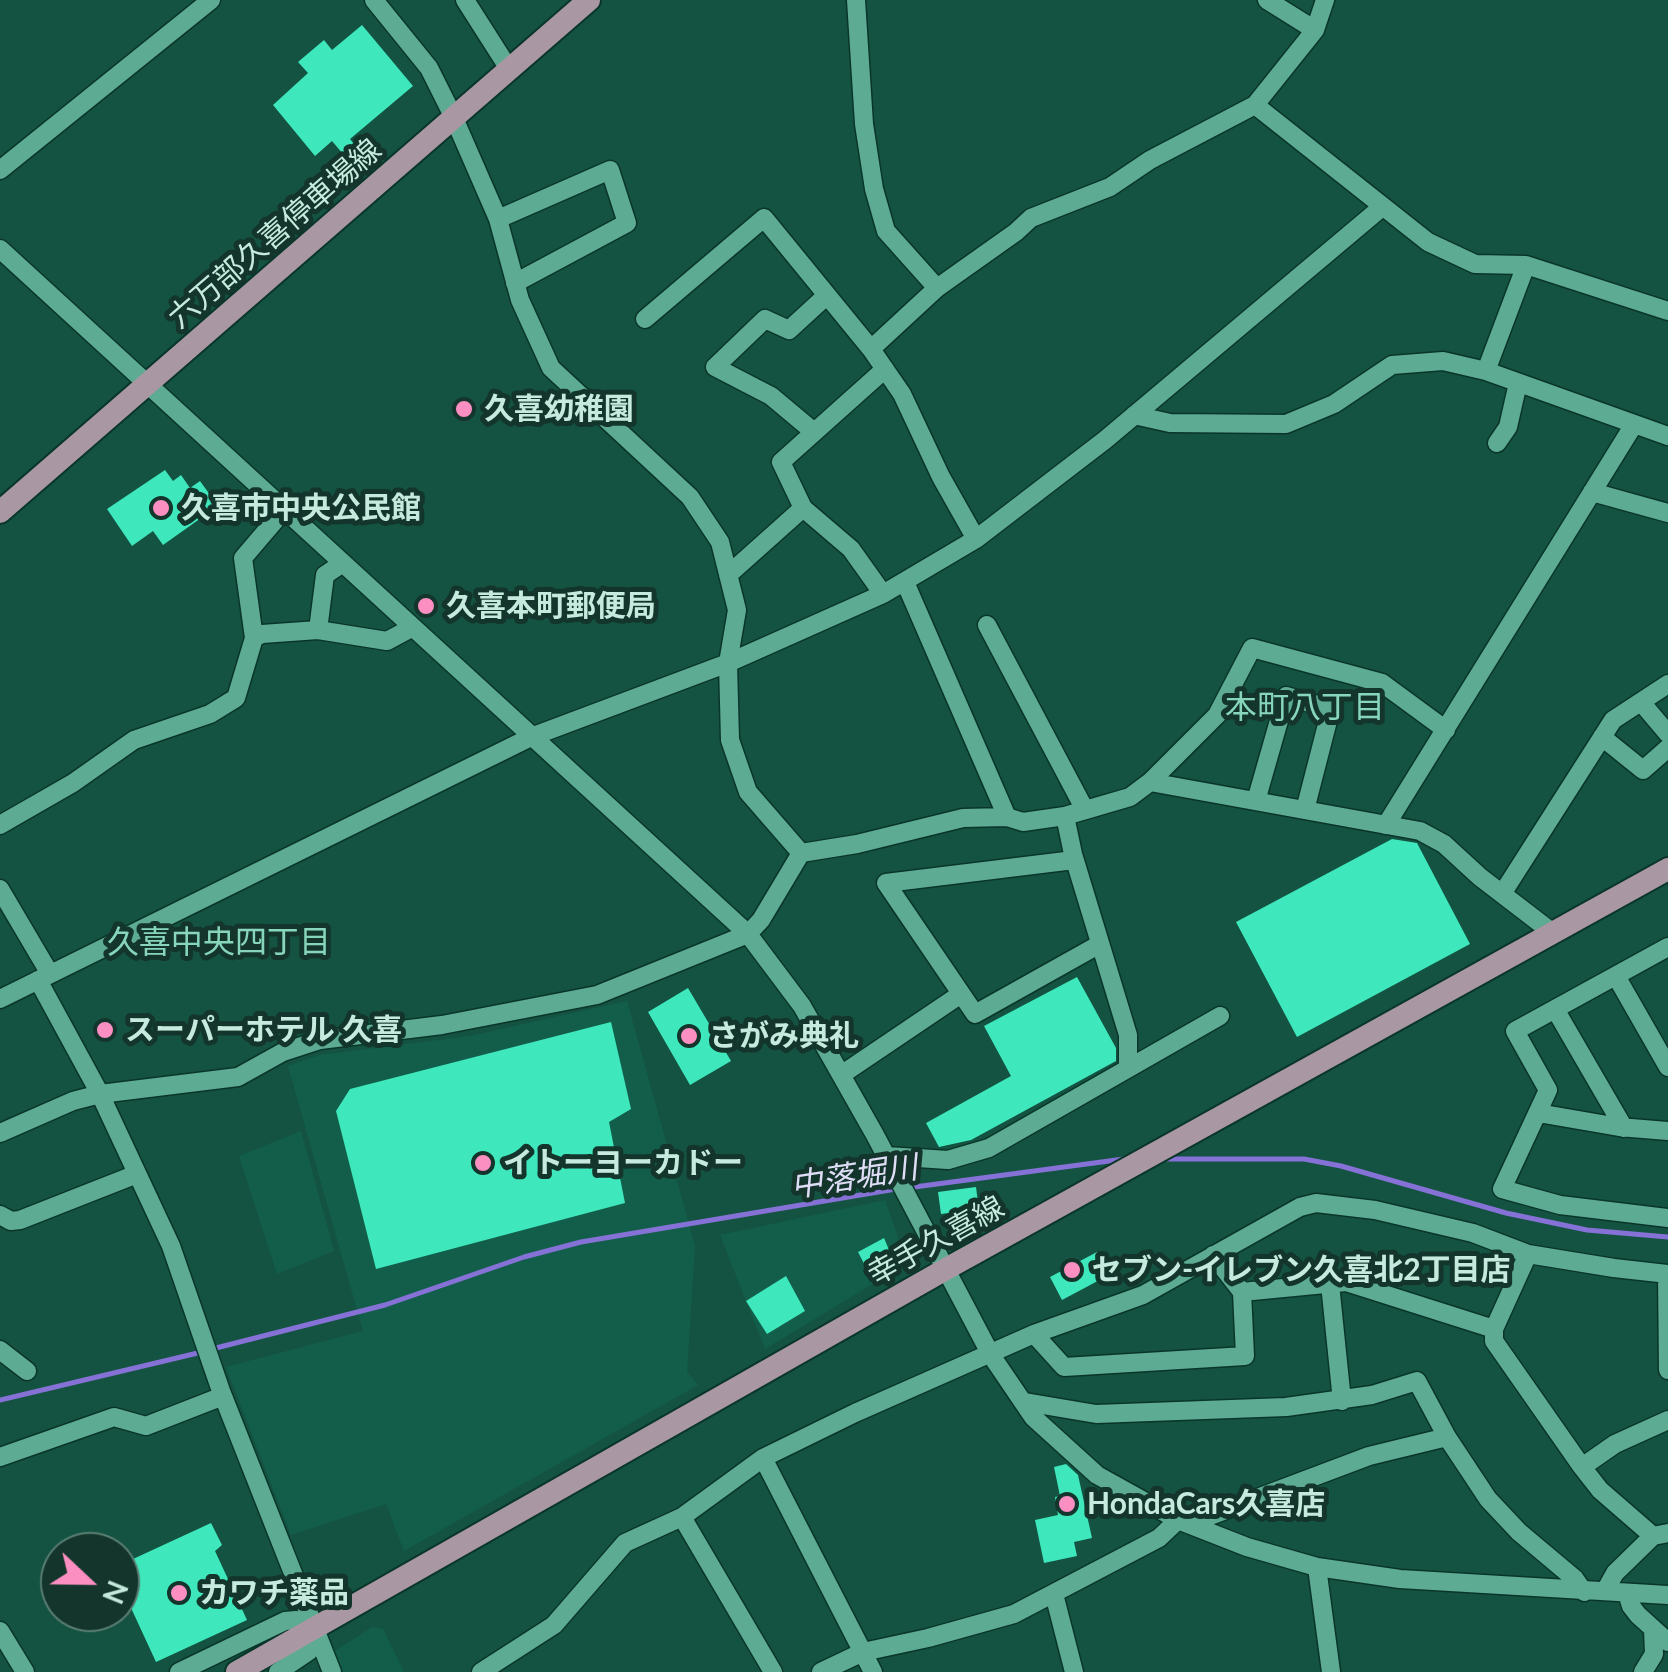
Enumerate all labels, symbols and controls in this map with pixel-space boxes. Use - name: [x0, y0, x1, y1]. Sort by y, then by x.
- street label: 六万部久喜停車場線: [161, 132, 389, 336]
- place label: 久喜幼稚園: [484, 391, 634, 427]
- marker: 久喜幼稚園: [453, 398, 475, 420]
- place label: 久喜市中央公民館: [181, 490, 421, 526]
- marker: 久喜市中央公民館: [150, 497, 172, 519]
- place label: 久喜本町郵便局: [446, 588, 656, 624]
- marker: 久喜本町郵便局: [415, 595, 437, 617]
- district label: 本町八丁目: [1225, 689, 1385, 727]
- district label: 久喜中央四丁目: [107, 924, 331, 962]
- place label: スーパーホテル 久喜: [125, 1012, 402, 1048]
- place label: さがみ典礼: [709, 1018, 859, 1054]
- marker: スーパーホテル 久喜: [94, 1019, 116, 1041]
- marker: さがみ典礼: [678, 1025, 700, 1047]
- place label: イトーヨーカドー: [503, 1145, 743, 1181]
- water label: 中落堀川: [788, 1148, 920, 1206]
- marker: イトーヨーカドー: [472, 1152, 494, 1174]
- street label: 幸手久喜線: [862, 1189, 1010, 1293]
- place label: セブン-イレブン久喜北2丁目店: [1092, 1252, 1511, 1288]
- marker: セブン-イレブン久喜北2丁目店: [1061, 1259, 1083, 1281]
- place label: HondaCars久喜店: [1087, 1486, 1325, 1522]
- marker: HondaCars久喜店: [1056, 1493, 1078, 1515]
- north arrow: [40, 1532, 140, 1632]
- place label: カワチ薬品: [199, 1575, 349, 1611]
- text: N: [96, 1576, 136, 1609]
- marker: カワチ薬品: [168, 1582, 190, 1604]

